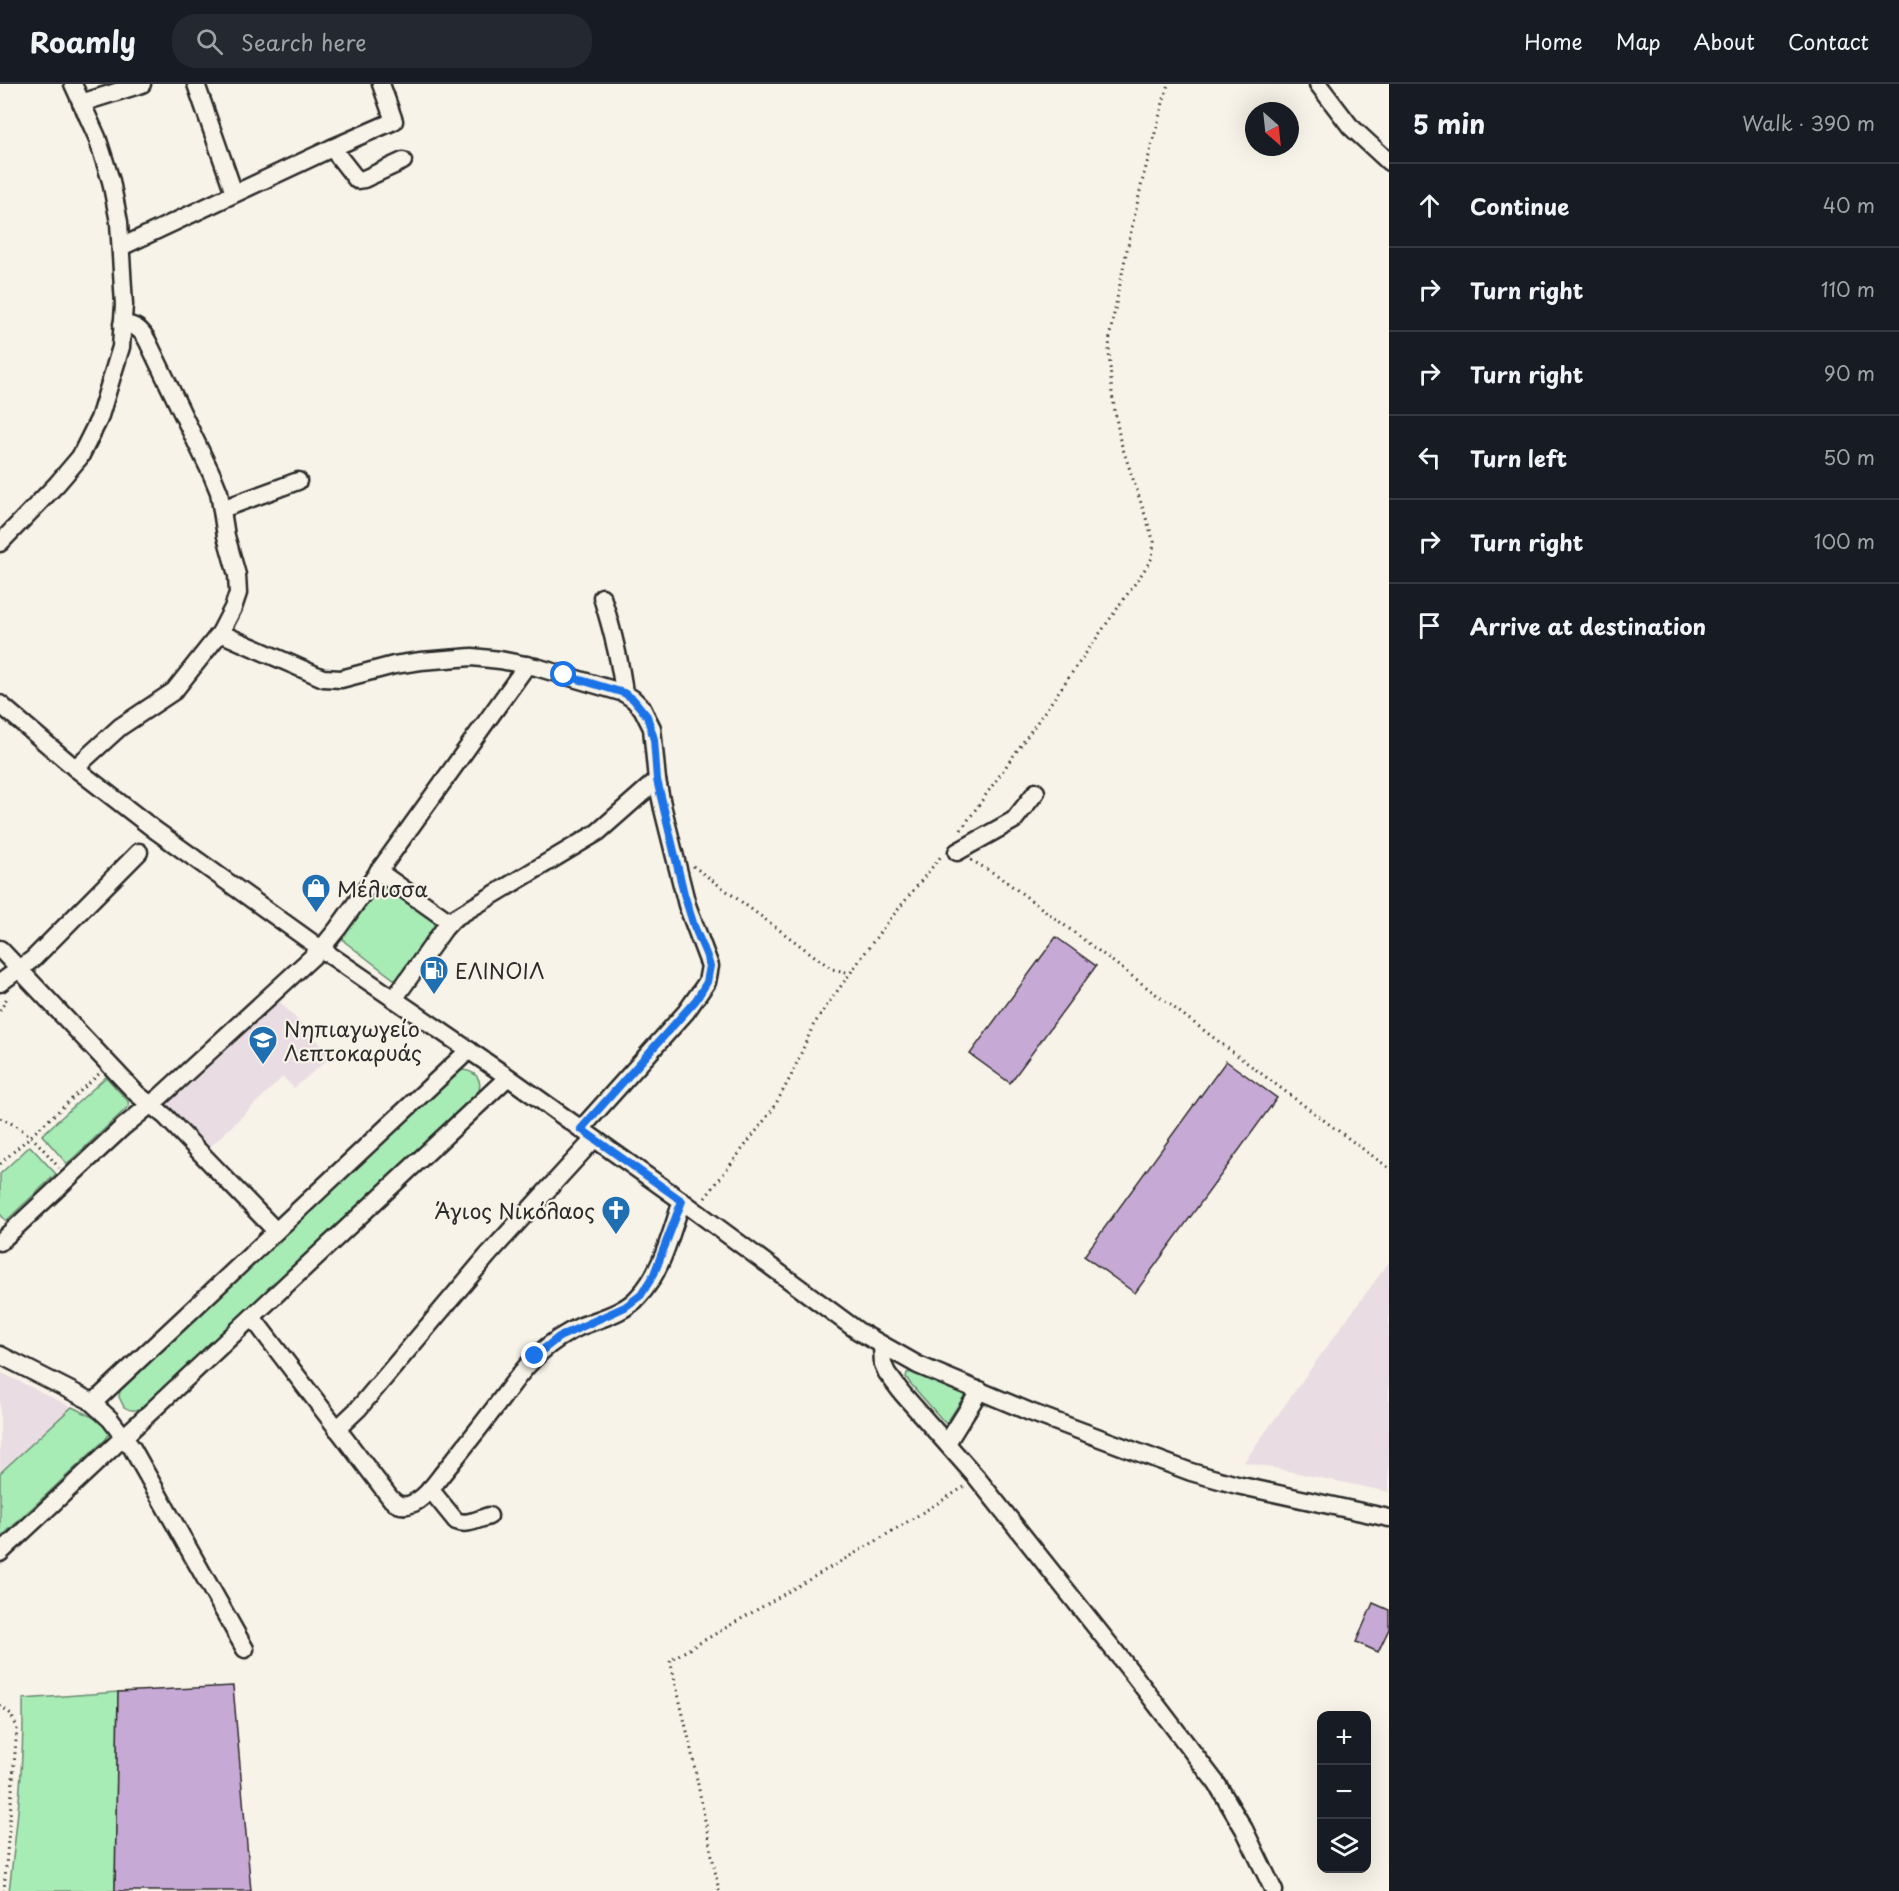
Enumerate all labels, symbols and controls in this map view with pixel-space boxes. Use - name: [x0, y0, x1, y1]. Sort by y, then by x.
- search box: [172, 14, 592, 68]
- text: Roamly: [30, 20, 136, 63]
- icon: search: [193, 25, 226, 58]
- text: Search here: [241, 25, 367, 58]
- text: Home: [1524, 25, 1583, 57]
- text: Map: [1616, 25, 1661, 57]
- text: About: [1694, 25, 1755, 57]
- text: Contact: [1788, 25, 1869, 57]
- north arrow: [1245, 102, 1299, 156]
- text: 5 min: [1413, 104, 1485, 143]
- text: Walk · 390 m: [1742, 108, 1875, 138]
- icon: ahead: [1413, 189, 1446, 222]
- text: Continue: [1470, 189, 1569, 222]
- text: 40 m: [1823, 190, 1875, 220]
- icon: right: [1413, 273, 1446, 306]
- text: Turn right: [1470, 273, 1583, 306]
- text: 110 m: [1821, 274, 1875, 304]
- icon: right: [1413, 357, 1446, 390]
- text: Turn right: [1470, 357, 1583, 390]
- text: 90 m: [1824, 358, 1875, 388]
- icon: left: [1413, 441, 1446, 474]
- text: Turn left: [1470, 441, 1567, 474]
- text: 50 m: [1823, 442, 1875, 472]
- icon: right: [1413, 525, 1446, 558]
- text: Turn right: [1470, 525, 1583, 558]
- text: 100 m: [1814, 526, 1875, 556]
- icon: arrive: [1413, 609, 1446, 642]
- text: Arrive at destination: [1470, 609, 1706, 642]
- route start: [550, 661, 576, 687]
- shop icon: Μέλισσα: [300, 872, 332, 914]
- place label: Μέλισσα: [337, 872, 429, 904]
- fuel station icon: ΕΛΙΝΟΙΛ: [418, 954, 450, 996]
- place label: ΕΛΙΝΟΙΛ: [455, 954, 544, 986]
- place label: Νηπιαγωγείο Λεπτοκαρυάς: [284, 1012, 422, 1068]
- school or university icon: Νηπιαγωγείο Λεπτοκαρυάς: [247, 1024, 279, 1066]
- place label: Άγιος Νικόλαος: [434, 1194, 595, 1226]
- church icon: Άγιος Νικόλαος: [600, 1194, 632, 1236]
- route end: [521, 1342, 547, 1368]
- map controls: [1317, 1711, 1371, 1873]
- button: +: [1317, 1711, 1371, 1765]
- button: −: [1317, 1765, 1371, 1819]
- button: layers: [1317, 1819, 1371, 1873]

